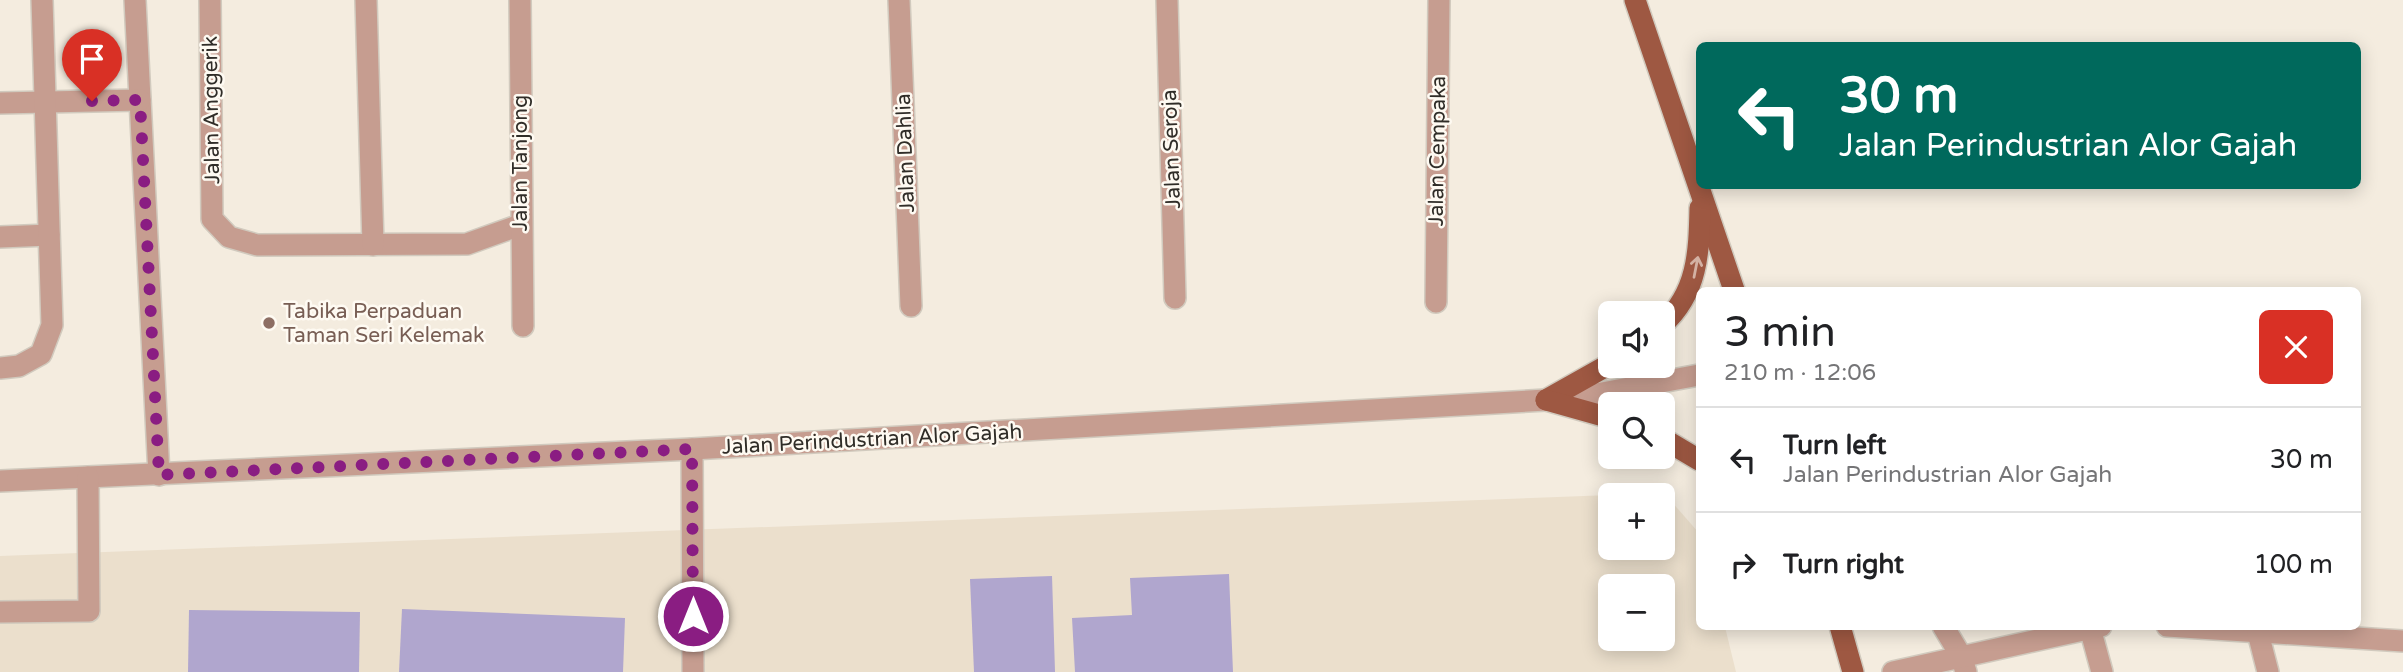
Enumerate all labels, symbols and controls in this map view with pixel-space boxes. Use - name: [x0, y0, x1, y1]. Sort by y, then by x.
- pin: [62, 29, 122, 101]
- street label: Jalan Anggerik: [198, 36, 225, 184]
- icon: arrive: [73, 40, 111, 78]
- text: 30 m: [1839, 67, 1958, 126]
- icon: left: [1724, 70, 1815, 161]
- street label: Jalan Cempaka: [1424, 76, 1451, 226]
- street label: Jalan Seroja: [1157, 89, 1186, 209]
- street label: Jalan Dahlia: [891, 93, 920, 213]
- street label: Jalan Tanjong: [508, 95, 533, 231]
- text: Jalan Perindustrian Alor Gajah: [1839, 127, 2297, 165]
- one-way arrow: [1689, 256, 1703, 279]
- place label: Tabika Perpaduan Taman Seri Kelemak: [283, 299, 484, 348]
- map controls: [1598, 301, 1675, 651]
- button: sound: [1598, 301, 1675, 378]
- text: 3 min: [1724, 307, 1836, 358]
- button: close: [2259, 310, 2333, 384]
- marker: Tabika Perpaduan Taman Seri Kelemak: [261, 315, 277, 331]
- text: 210 m · 12:06: [1724, 359, 1876, 387]
- button: search: [1598, 392, 1675, 469]
- street label: Jalan Perindustrian Alor Gajah: [721, 419, 1023, 460]
- text: Turn left: [1783, 430, 1886, 461]
- icon: left: [1724, 441, 1762, 479]
- text: 30 m: [2270, 444, 2333, 475]
- text: Jalan Perindustrian Alor Gajah: [1783, 461, 2112, 489]
- button: +: [1598, 483, 1675, 560]
- icon: right: [1724, 546, 1762, 584]
- text: Turn right: [1783, 549, 1904, 580]
- text: 100 m: [2253, 549, 2333, 580]
- button: −: [1598, 574, 1675, 651]
- position arrow: [656, 579, 730, 653]

